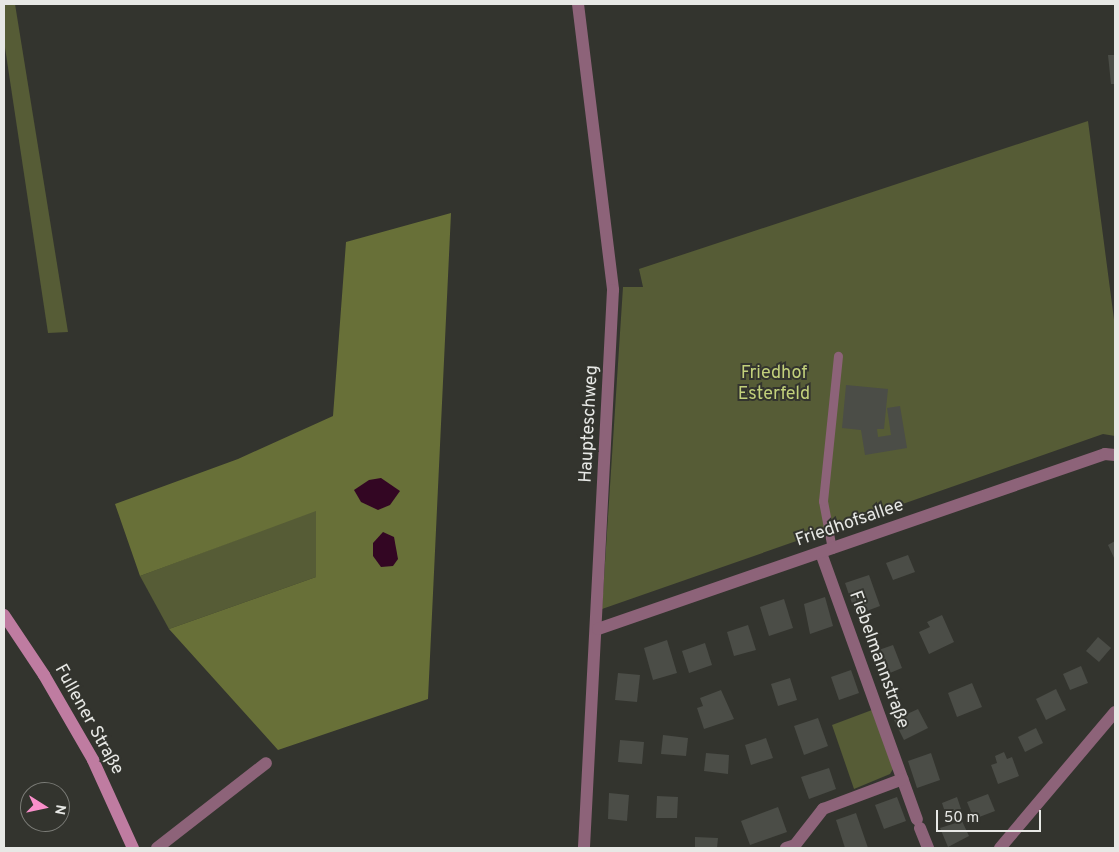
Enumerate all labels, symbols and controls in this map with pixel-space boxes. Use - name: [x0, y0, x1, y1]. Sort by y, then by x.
- park label: Friedhof Esterfeld: [738, 364, 810, 406]
- street label: Haupteschweg: [576, 365, 604, 483]
- street label: Friedhofsallee: [793, 495, 907, 553]
- street label: Fiebelmannstraße: [843, 588, 913, 732]
- street label: Fullener Straße: [49, 661, 127, 779]
- north arrow: [20, 782, 70, 832]
- scale bar: [939, 800, 1044, 832]
- text: N: [50, 803, 69, 816]
- text: 50 m: [944, 809, 979, 828]

